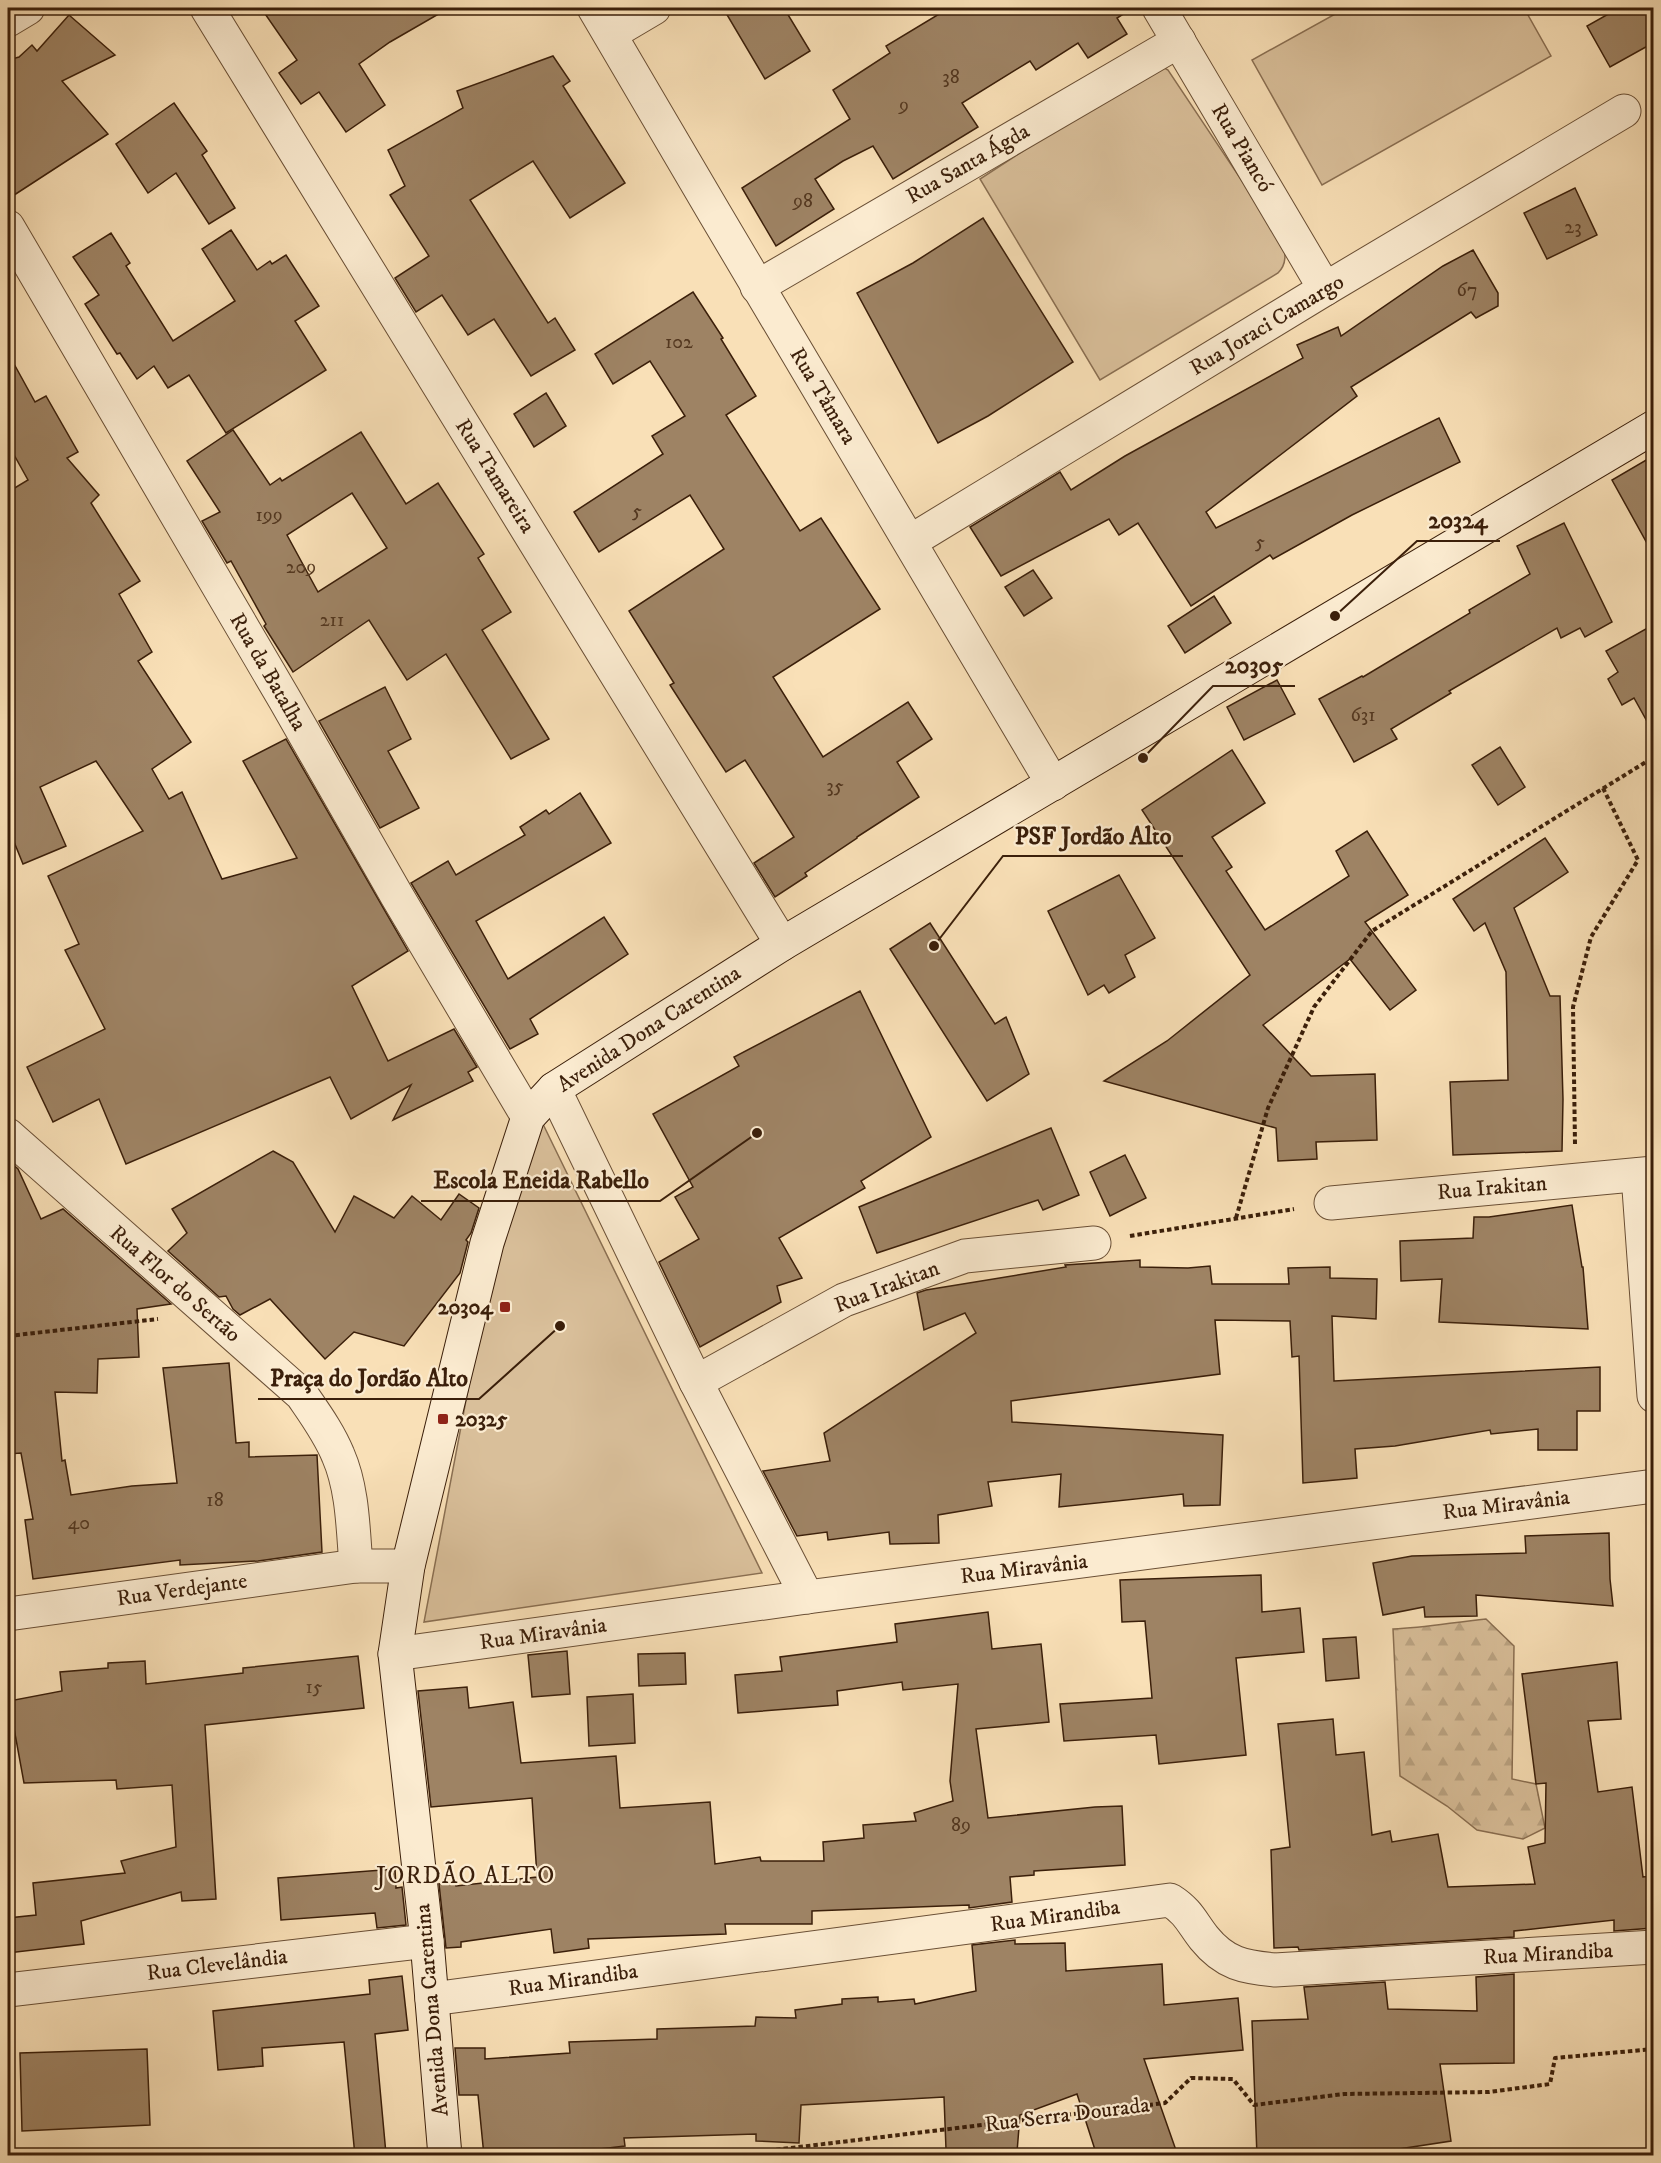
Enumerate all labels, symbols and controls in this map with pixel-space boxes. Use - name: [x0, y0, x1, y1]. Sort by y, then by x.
- house number: 38: [942, 65, 960, 90]
- house number: 9: [898, 93, 909, 118]
- street label: Rua Piancó: [1205, 99, 1279, 197]
- street label: Rua Santa Ágda: [901, 117, 1035, 210]
- house number: 98: [792, 189, 813, 214]
- house number: 23: [1564, 215, 1582, 240]
- street label: Rua Joraci Camargo: [1185, 268, 1349, 382]
- house number: 67: [1457, 278, 1477, 303]
- house number: 102: [665, 330, 693, 355]
- street label: Rua Tâmara: [784, 343, 863, 450]
- street label: Rua Tamareira: [449, 414, 541, 539]
- house number: 5: [632, 499, 642, 524]
- callout: 20324: [1417, 499, 1500, 541]
- house number: 199: [255, 503, 283, 528]
- text: 20324: [1428, 506, 1489, 536]
- house number: 5: [1255, 530, 1265, 555]
- house number: 209: [286, 555, 316, 580]
- street label: Rua da Batalha: [223, 608, 313, 736]
- house number: 211: [320, 608, 344, 633]
- callout: 20305: [1213, 644, 1295, 686]
- text: 20305: [1225, 651, 1283, 681]
- house number: 631: [1350, 703, 1376, 728]
- house number: 35: [826, 774, 844, 799]
- callout: PSF Jordão Alto: [1003, 814, 1183, 856]
- text: PSF Jordão Alto: [1015, 822, 1172, 852]
- street label: Avenida Dona Carentina: [552, 959, 746, 1098]
- callout: Escola Eneida Rabello: [421, 1159, 660, 1201]
- text: Escola Eneida Rabello: [433, 1166, 649, 1196]
- street label: Rua Irakitan: [1436, 1170, 1549, 1206]
- street label: Rua Flor do Sertão: [104, 1220, 246, 1348]
- street label: Rua Irakitan: [831, 1254, 944, 1319]
- place label: 20304: [438, 1294, 494, 1321]
- marker: 20304: [498, 1300, 512, 1314]
- callout: Praça do Jordão Alto: [258, 1357, 479, 1399]
- text: Praça do Jordão Alto: [270, 1364, 468, 1394]
- place label: 20325: [455, 1406, 508, 1433]
- marker: 20325: [436, 1412, 450, 1426]
- street label: Rua Miravânia: [1441, 1484, 1572, 1526]
- house number: 18: [206, 1488, 224, 1513]
- house number: 40: [68, 1511, 90, 1536]
- street label: Rua Miravânia: [959, 1548, 1090, 1590]
- street label: Rua Verdejante: [115, 1567, 249, 1613]
- street label: Rua Miravânia: [478, 1612, 609, 1656]
- house number: 15: [305, 1675, 323, 1700]
- house number: 89: [951, 1813, 971, 1838]
- district label: JORDÃO ALTO: [374, 1860, 556, 1891]
- street label: Rua Mirandiba: [989, 1893, 1122, 1938]
- street label: Avenida Dona Carentina: [409, 1902, 455, 2117]
- street label: Rua Mirandiba: [1482, 1937, 1614, 1971]
- street label: Rua Clevelândia: [145, 1943, 290, 1987]
- street label: Rua Mirandiba: [507, 1957, 640, 2002]
- street label: Rua Serra Dourada: [983, 2091, 1152, 2139]

